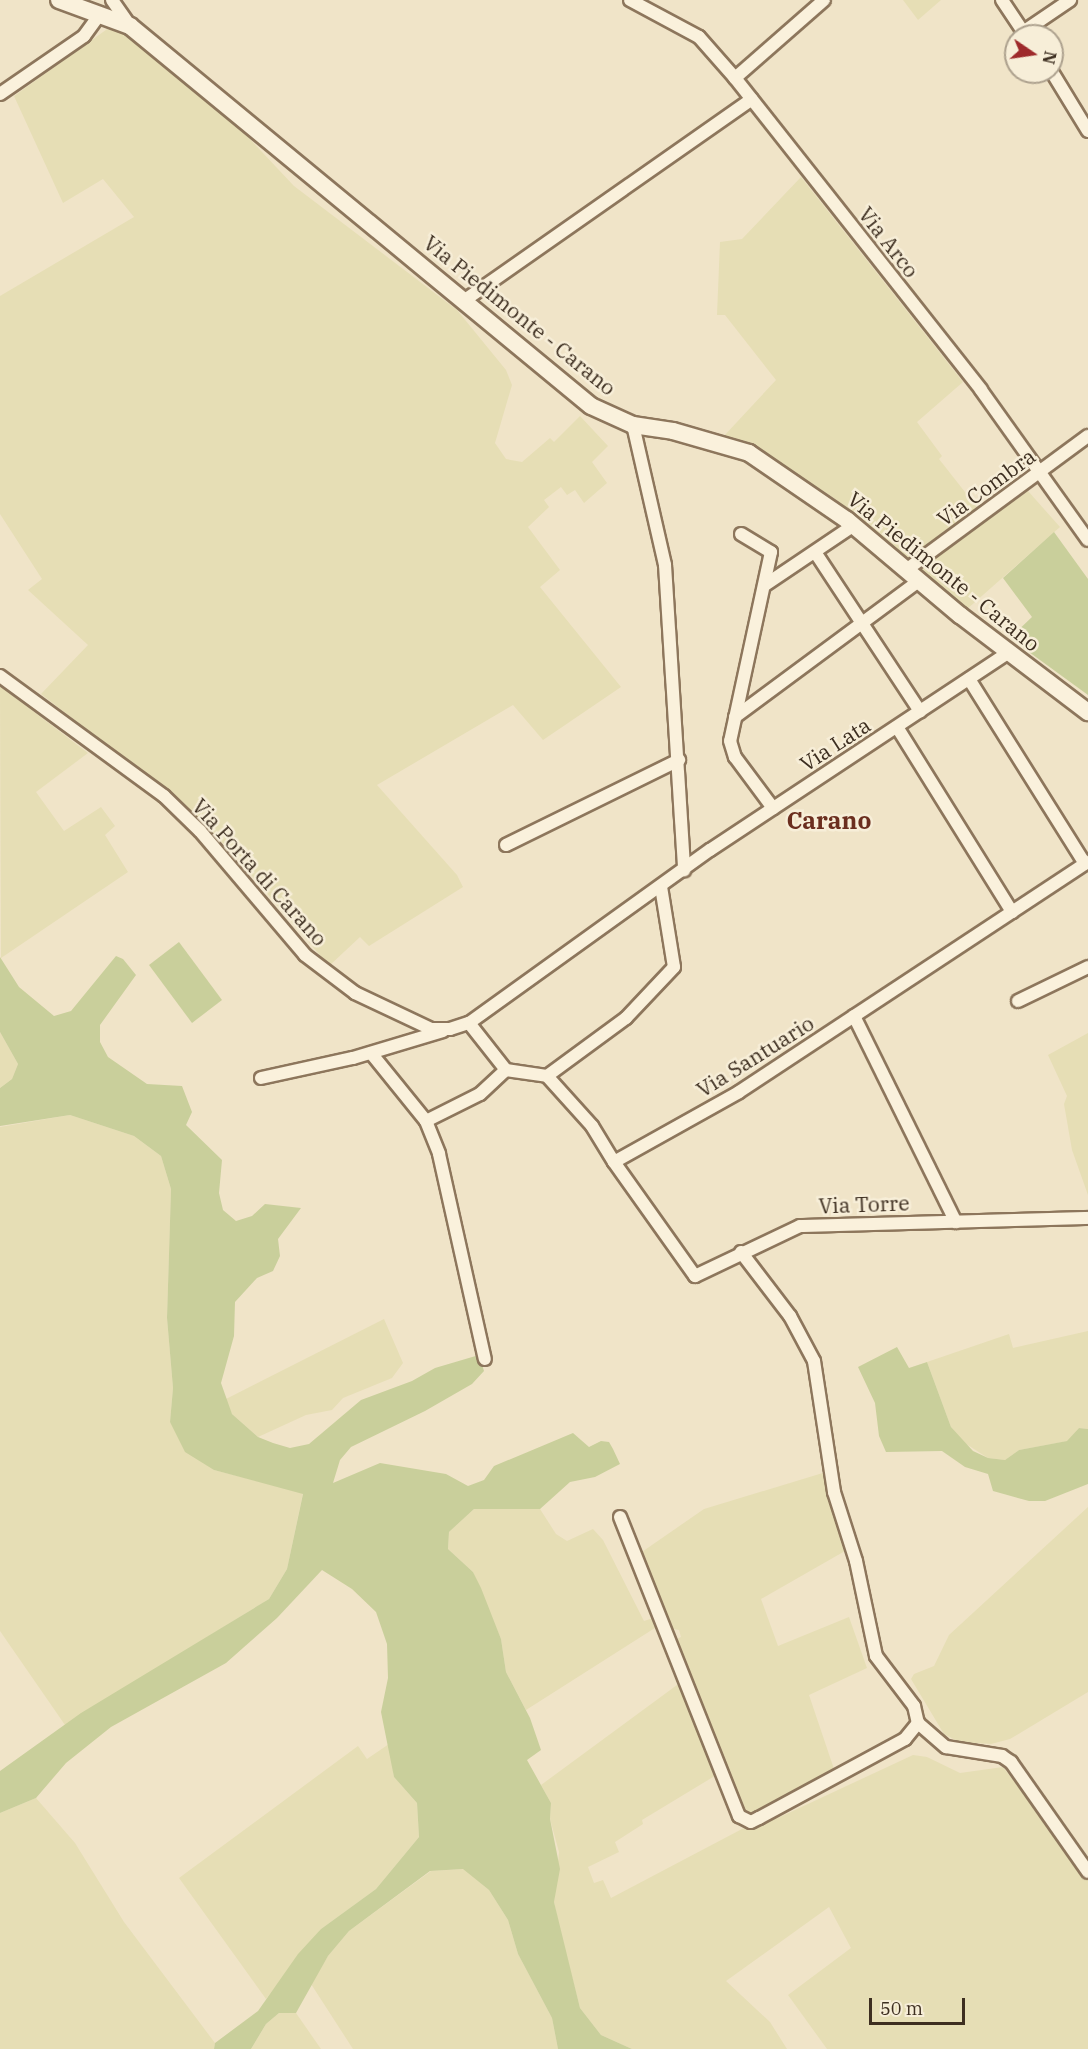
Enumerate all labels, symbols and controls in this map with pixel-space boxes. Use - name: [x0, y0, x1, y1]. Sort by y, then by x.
- north arrow: [1004, 24, 1064, 84]
- text: N: [1038, 49, 1061, 66]
- street label: Via Arco: [854, 202, 924, 282]
- street label: Via Piedimonte - Carano: [419, 230, 621, 400]
- street label: Via Combra: [932, 443, 1040, 531]
- street label: Via Piedimonte - Carano: [843, 486, 1045, 656]
- street label: Via Lata: [795, 712, 875, 776]
- street label: Via Porta di Carano: [187, 793, 333, 951]
- district label: Carano: [787, 807, 871, 835]
- street label: Via Santuario: [692, 1010, 818, 1102]
- street label: Via Torre: [818, 1190, 910, 1218]
- scale bar: [872, 1986, 968, 2024]
- text: 50 m: [880, 1997, 923, 2020]

